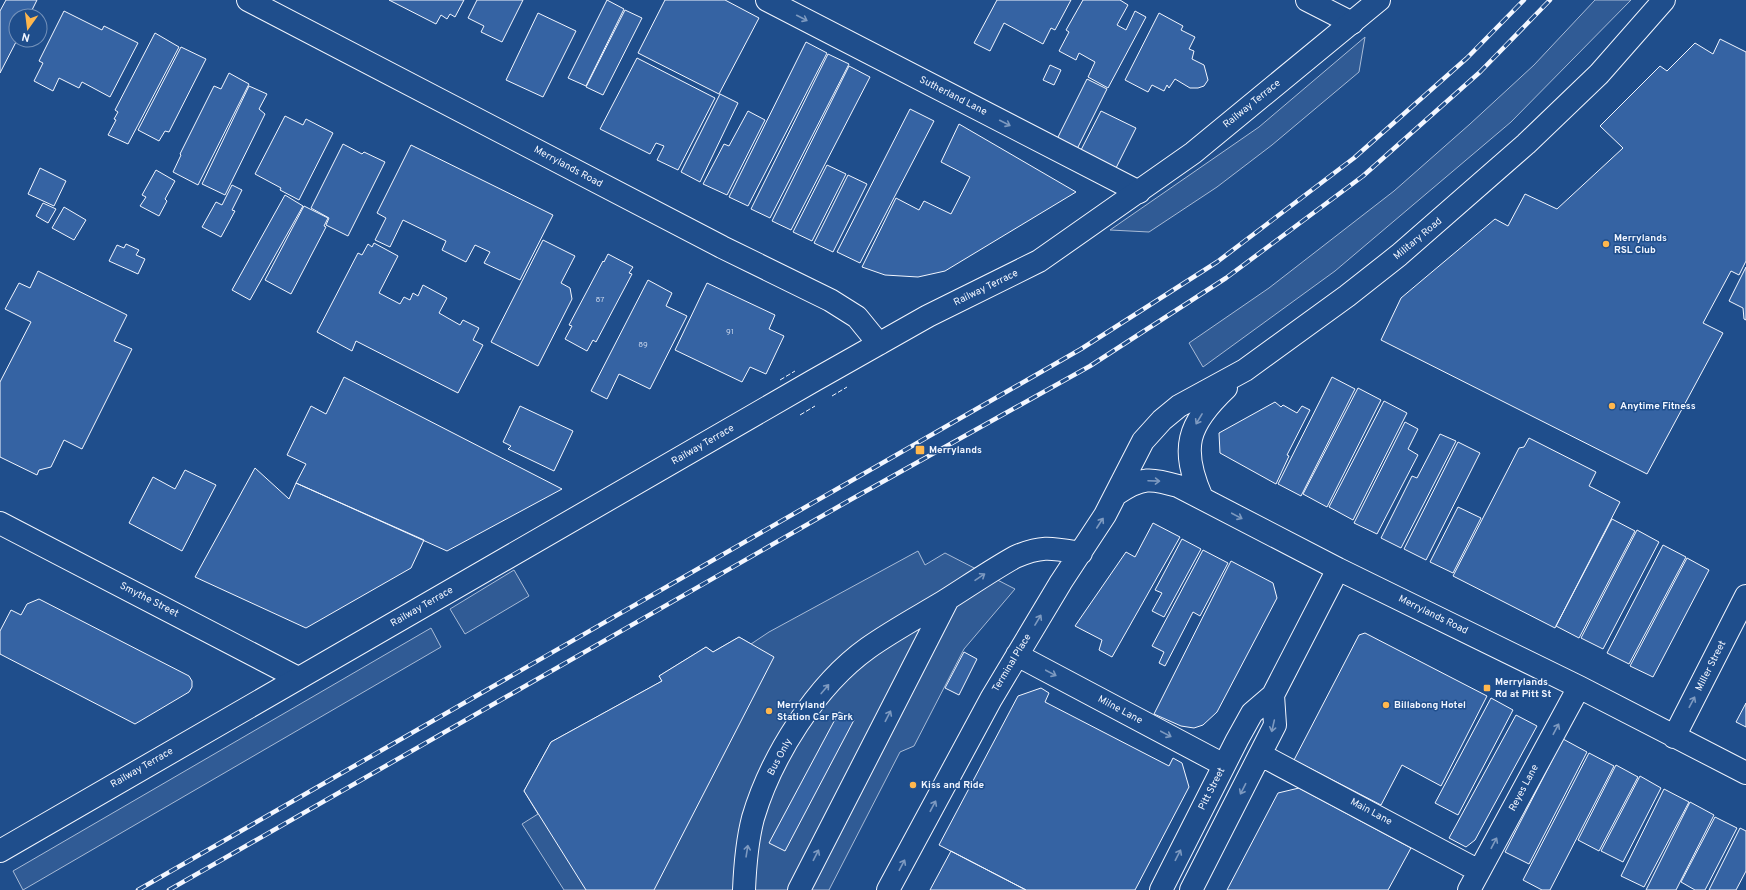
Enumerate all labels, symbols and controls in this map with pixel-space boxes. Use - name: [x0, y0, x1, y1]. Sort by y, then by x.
- north arrow: [8, 8, 48, 48]
- one-way arrow: [796, 15, 808, 22]
- text: N: [20, 29, 31, 44]
- street label: Sutherland Lane: [917, 73, 989, 119]
- street label: Railway Terrace: [1221, 77, 1283, 131]
- one-way arrow: [998, 119, 1010, 127]
- street label: Merrylands Road: [531, 143, 605, 191]
- street label: Military Road: [1391, 215, 1445, 263]
- place label: Merrylands RSL Club: [1614, 232, 1667, 257]
- marker: Merrylands RSL Club: [1601, 239, 1611, 249]
- street label: Railway Terrace: [952, 267, 1020, 309]
- house number: 87: [596, 295, 604, 305]
- house number: 91: [726, 327, 734, 337]
- house number: 89: [638, 340, 648, 350]
- place label: Anytime Fitness: [1620, 400, 1696, 413]
- marker: Anytime Fitness: [1607, 401, 1617, 411]
- one-way arrow: [1195, 413, 1203, 425]
- street label: Railway Terrace: [669, 422, 737, 468]
- marker: Merrylands: [914, 444, 926, 456]
- place label: Merrylands: [929, 444, 982, 457]
- one-way arrow: [1147, 477, 1160, 485]
- one-way arrow: [1231, 513, 1243, 520]
- one-way arrow: [1096, 518, 1104, 529]
- one-way arrow: [974, 573, 986, 581]
- street label: Smythe Street: [117, 580, 181, 621]
- street label: Railway Terrace: [388, 584, 456, 630]
- street label: Merrylands Road: [1396, 592, 1470, 638]
- one-way arrow: [1034, 615, 1042, 626]
- street label: Terminal Place: [989, 631, 1035, 695]
- street label: Miller Street: [1693, 638, 1729, 693]
- one-way arrow: [1045, 670, 1057, 677]
- place label: Merrylands Rd at Pitt St: [1495, 676, 1551, 701]
- one-way arrow: [820, 683, 829, 694]
- marker: Merrylands Rd at Pitt St: [1482, 683, 1492, 693]
- street label: Milne Lane: [1095, 693, 1145, 727]
- one-way arrow: [1689, 696, 1697, 708]
- place label: Merryland Station Car Park: [777, 699, 853, 724]
- place label: Billabong Hotel: [1394, 699, 1466, 712]
- marker: Billabong Hotel: [1381, 700, 1391, 710]
- marker: Merryland Station Car Park: [764, 706, 774, 716]
- one-way arrow: [884, 710, 892, 722]
- one-way arrow: [1269, 719, 1277, 732]
- one-way arrow: [1552, 723, 1560, 735]
- one-way arrow: [1160, 731, 1172, 738]
- street label: Bus Only: [765, 736, 795, 778]
- street label: Railway Terrace: [108, 745, 176, 791]
- street label: Reyes Lane: [1506, 762, 1542, 814]
- street label: Pitt Street: [1196, 765, 1228, 813]
- place label: Kiss and Ride: [921, 779, 985, 792]
- marker: Kiss and Ride: [908, 780, 918, 790]
- one-way arrow: [1239, 783, 1247, 795]
- street label: Main Lane: [1348, 796, 1394, 828]
- one-way arrow: [930, 801, 938, 813]
- one-way arrow: [1491, 837, 1498, 849]
- one-way arrow: [744, 845, 752, 858]
- one-way arrow: [813, 849, 821, 861]
- one-way arrow: [1175, 849, 1182, 861]
- one-way arrow: [898, 860, 906, 872]

